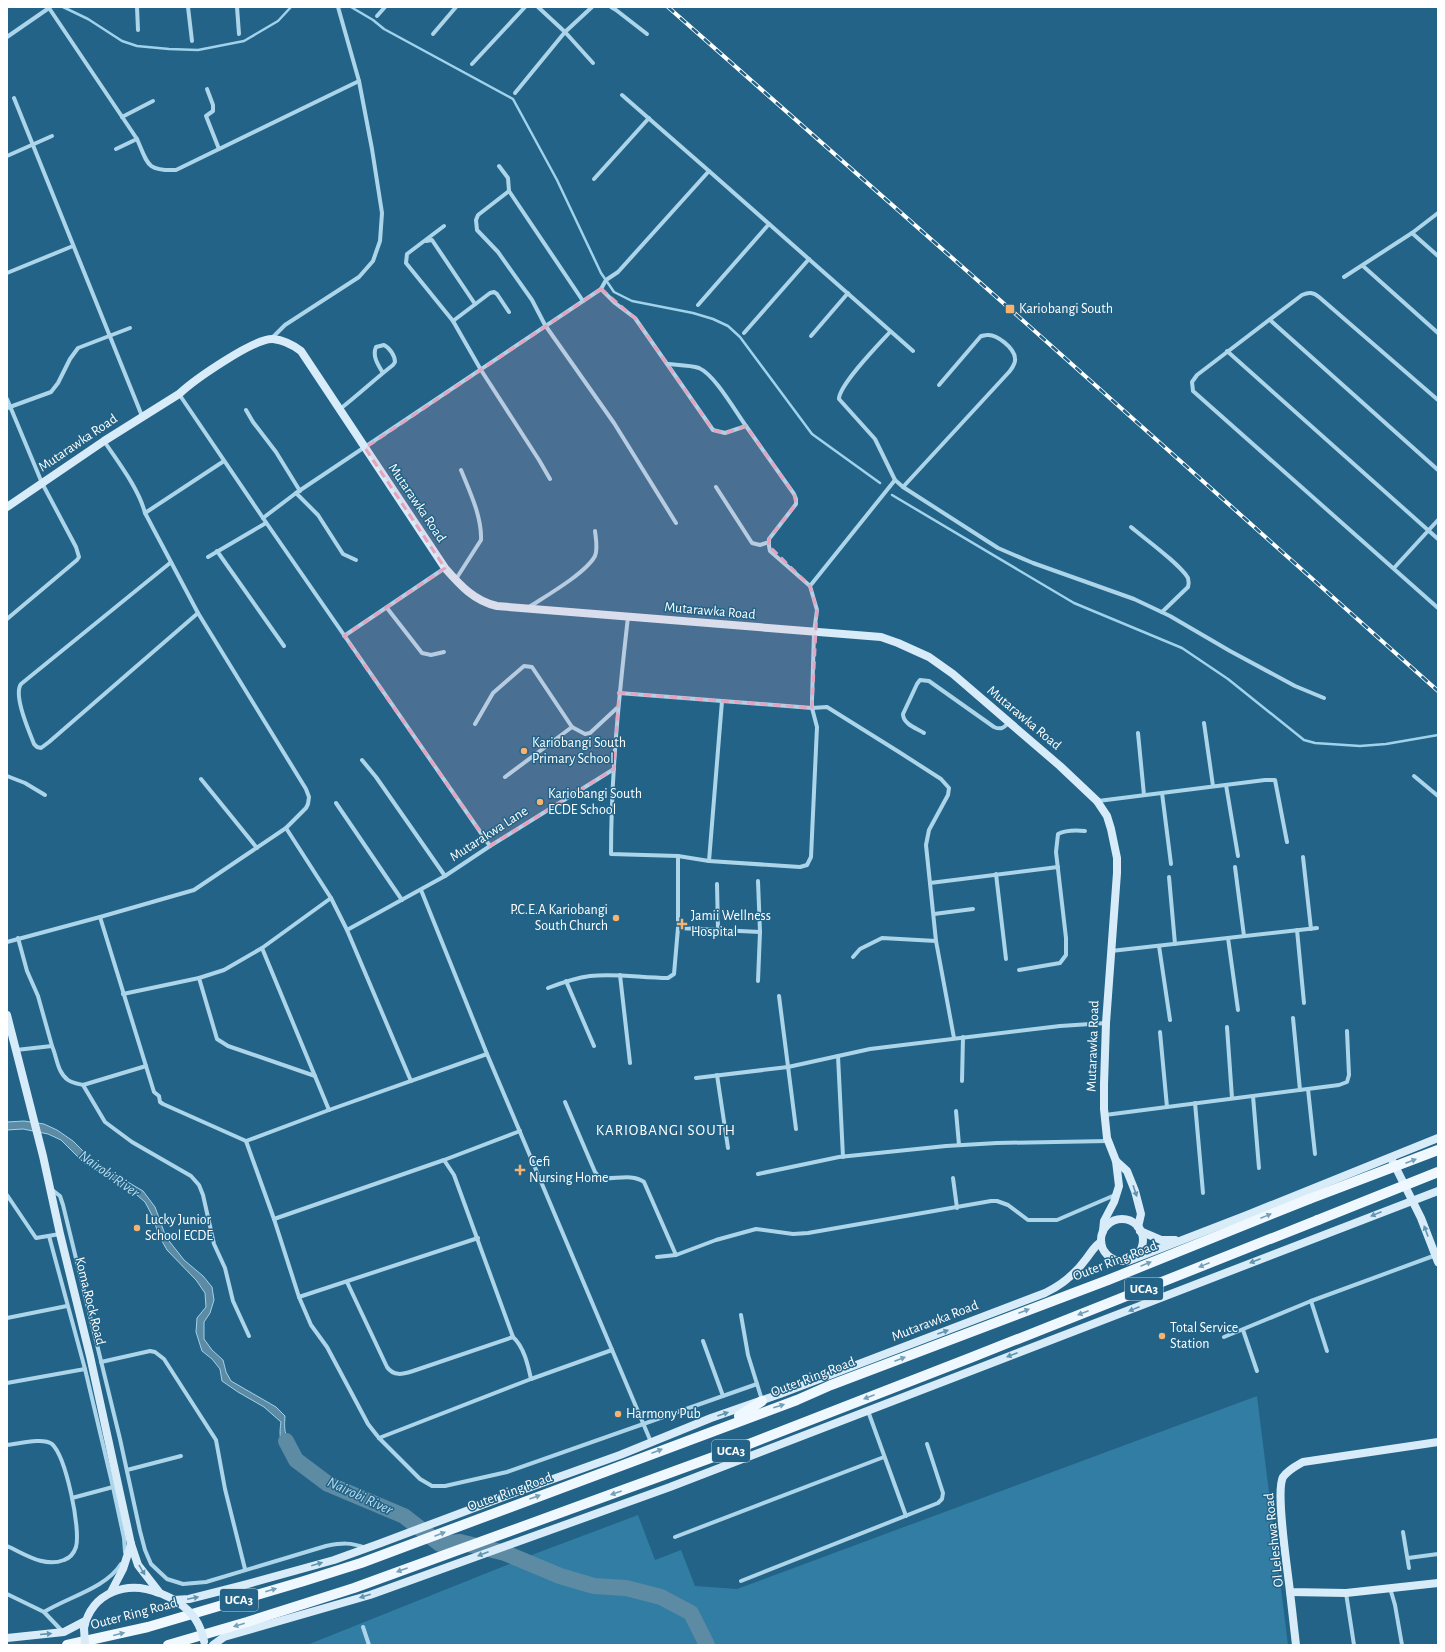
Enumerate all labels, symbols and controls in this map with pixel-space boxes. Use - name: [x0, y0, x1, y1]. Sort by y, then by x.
- place label: Kariobangi South: [1019, 302, 1113, 316]
- marker: Kariobangi South: [1004, 303, 1016, 315]
- street label: Mutarawka Road: [36, 412, 120, 474]
- street label: Mutarawka Road: [386, 461, 448, 545]
- street label: Mutarawka Road: [664, 600, 756, 622]
- street label: Mutarawka Road: [984, 683, 1064, 753]
- place label: Kariobangi South Primary School: [532, 736, 626, 766]
- marker: Kariobangi South Primary School: [519, 746, 529, 756]
- place label: Kariobangi South ECDE School: [548, 787, 642, 817]
- marker: Kariobangi South ECDE School: [535, 797, 545, 807]
- street label: Mutarakwa Lane: [448, 804, 530, 864]
- place label: P.C.E.A Kariobangi South Church: [510, 903, 608, 933]
- place label: Jamii Wellness Hospital: [691, 909, 771, 939]
- marker: P.C.E.A Kariobangi South Church: [611, 913, 621, 923]
- marker: Jamii Wellness Hospital: [676, 918, 688, 930]
- street label: Mutarawka Road: [1084, 1000, 1102, 1092]
- district label: KARIOBANGI SOUTH: [596, 1123, 736, 1138]
- water label: Nairobi River: [76, 1148, 143, 1201]
- place label: Cefi Nursing Home: [529, 1155, 609, 1185]
- one-way arrow: [1405, 1157, 1417, 1163]
- marker: Cefi Nursing Home: [514, 1164, 526, 1176]
- one-way arrow: [1132, 1186, 1138, 1198]
- one-way arrow: [1370, 1212, 1382, 1218]
- place label: Lucky Junior School ECDE: [145, 1213, 213, 1243]
- one-way arrow: [1261, 1213, 1272, 1219]
- marker: Lucky Junior School ECDE: [132, 1223, 142, 1233]
- one-way arrow: [1422, 1224, 1428, 1236]
- street label: Outer Ring Road: [1071, 1239, 1159, 1283]
- street label: Koma Rock Road: [72, 1256, 108, 1346]
- one-way arrow: [1248, 1259, 1260, 1265]
- one-way arrow: [1140, 1261, 1151, 1267]
- one-way arrow: [1198, 1262, 1209, 1268]
- road number: UCA3: [1125, 1278, 1163, 1300]
- street label: Mutarawka Road: [890, 1298, 980, 1344]
- one-way arrow: [1127, 1306, 1139, 1312]
- one-way arrow: [1019, 1307, 1031, 1313]
- one-way arrow: [1076, 1310, 1088, 1316]
- place label: Total Service Station: [1170, 1321, 1238, 1351]
- one-way arrow: [937, 1329, 949, 1335]
- marker: Total Service Station: [1157, 1331, 1167, 1341]
- one-way arrow: [1006, 1352, 1018, 1358]
- street label: Outer Ring Road: [769, 1355, 857, 1399]
- one-way arrow: [894, 1355, 906, 1361]
- one-way arrow: [862, 1395, 874, 1401]
- one-way arrow: [773, 1403, 785, 1409]
- place label: Harmony Pub: [626, 1407, 701, 1421]
- marker: Harmony Pub: [613, 1409, 623, 1419]
- one-way arrow: [718, 1411, 730, 1417]
- road number: UCA3: [712, 1440, 750, 1462]
- one-way arrow: [651, 1448, 663, 1454]
- street label: Outer Ring Road: [466, 1470, 554, 1514]
- water label: Nairobi River: [325, 1474, 396, 1518]
- one-way arrow: [610, 1490, 622, 1496]
- street label: Ol Leleshwa Road: [1262, 1492, 1286, 1588]
- one-way arrow: [530, 1494, 542, 1500]
- one-way arrow: [434, 1530, 446, 1536]
- one-way arrow: [477, 1551, 489, 1557]
- one-way arrow: [311, 1561, 323, 1567]
- one-way arrow: [138, 1564, 145, 1576]
- one-way arrow: [395, 1568, 407, 1574]
- one-way arrow: [265, 1587, 277, 1593]
- road number: UCA3: [220, 1589, 258, 1611]
- one-way arrow: [358, 1593, 370, 1599]
- one-way arrow: [187, 1595, 199, 1601]
- street label: Outer Ring Road: [89, 1596, 179, 1632]
- one-way arrow: [232, 1622, 244, 1628]
- one-way arrow: [40, 1631, 52, 1637]
- one-way arrow: [113, 1631, 125, 1637]

